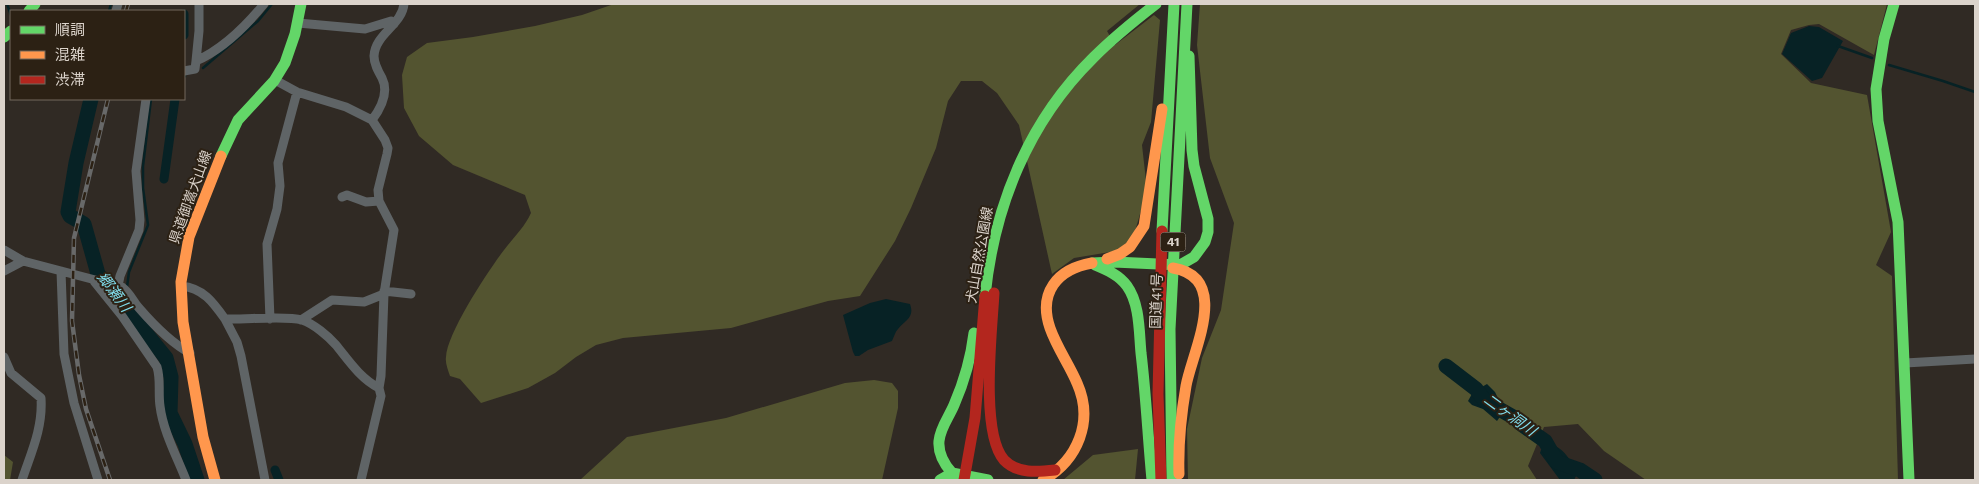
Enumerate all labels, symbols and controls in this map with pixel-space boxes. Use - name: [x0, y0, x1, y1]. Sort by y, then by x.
- legend: [10, 10, 185, 100]
- text: 順調: [55, 21, 85, 39]
- text: 混雑: [55, 46, 85, 64]
- text: 渋滞: [55, 71, 85, 89]
- street label: 県道御嵩犬山線: [166, 148, 214, 246]
- street label: 犬山自然公園線: [963, 205, 995, 305]
- road number: 41: [1160, 232, 1186, 252]
- water label: 郷瀬川: [93, 269, 136, 317]
- street label: 国道41号: [1147, 273, 1165, 329]
- water label: 二ヶ洞川: [1480, 390, 1541, 441]

